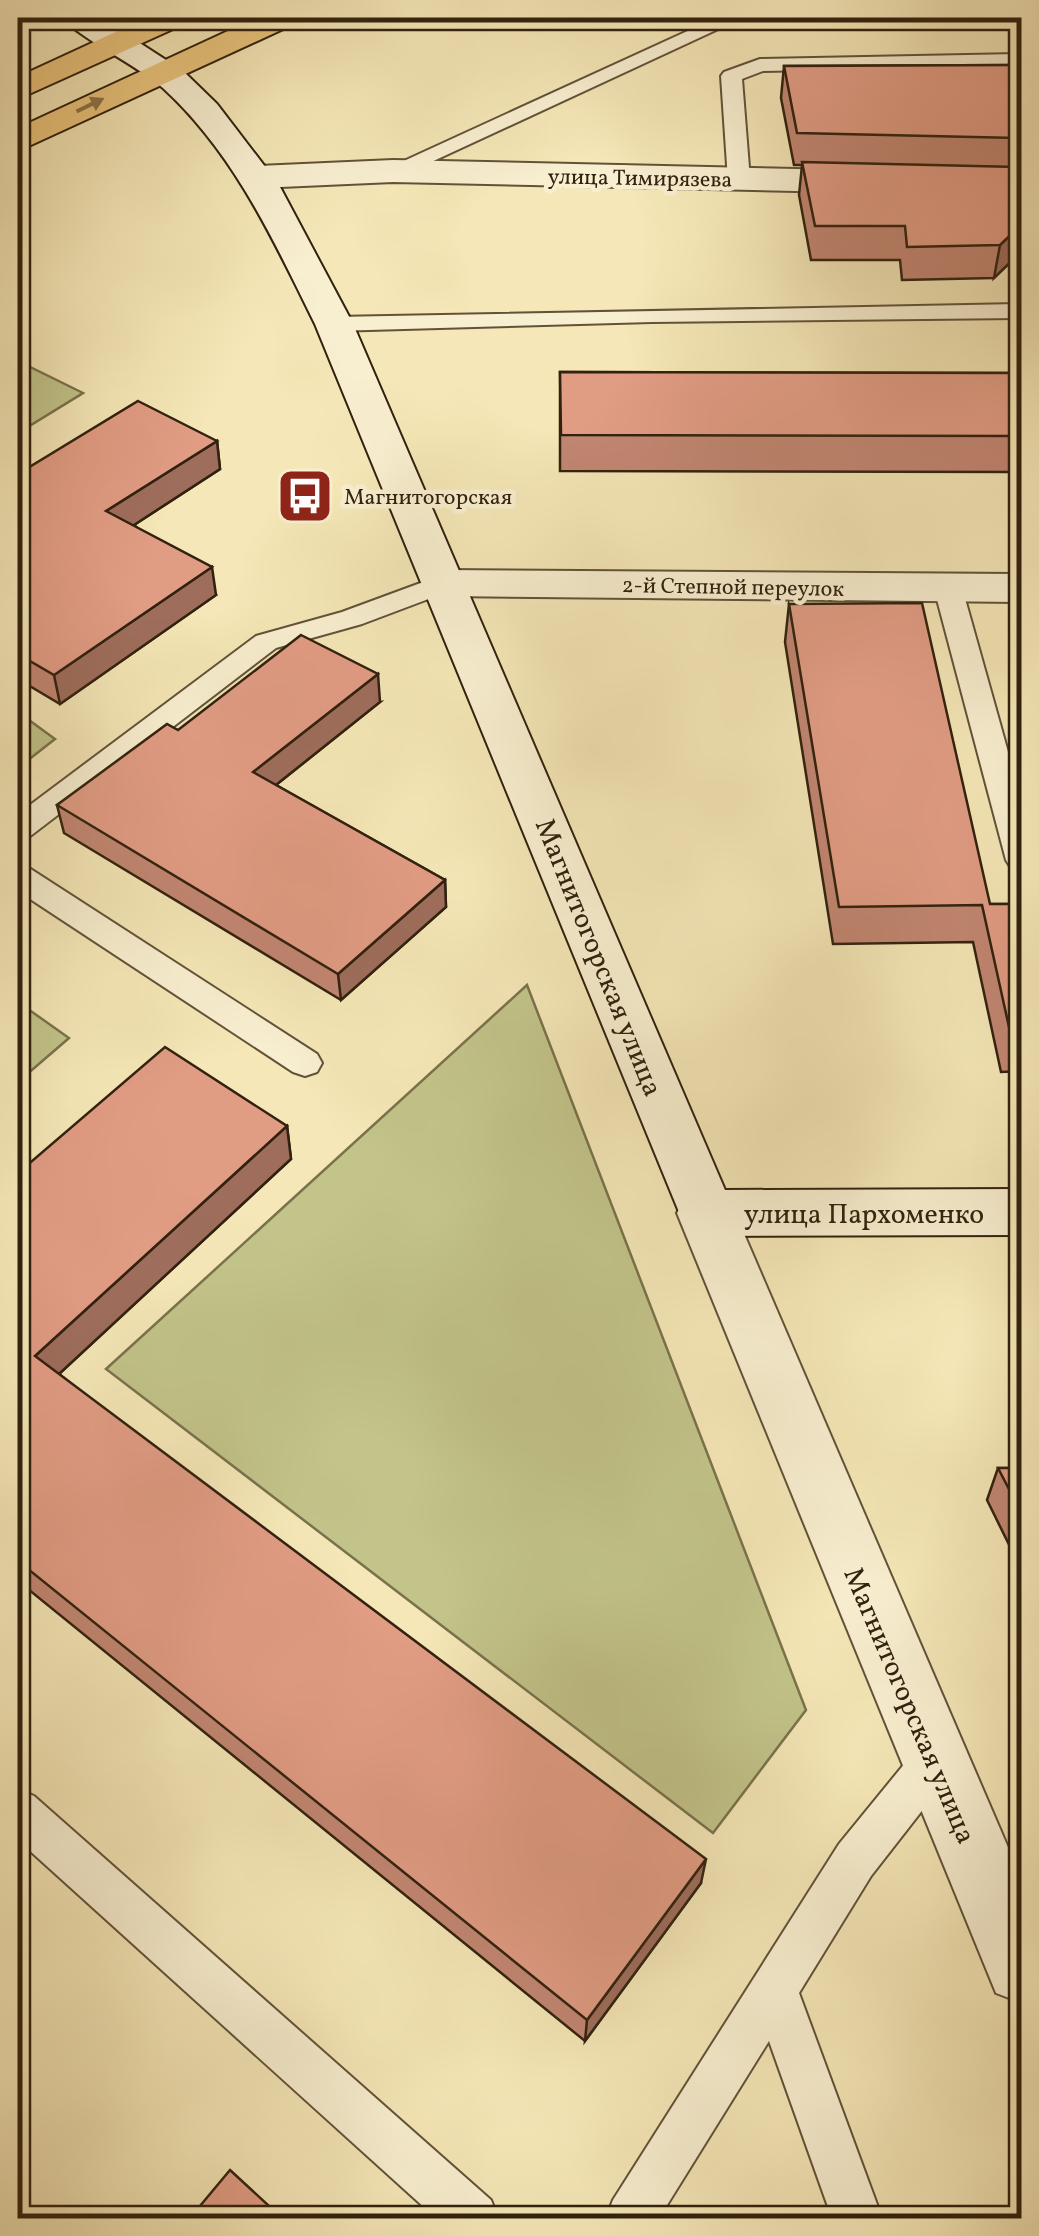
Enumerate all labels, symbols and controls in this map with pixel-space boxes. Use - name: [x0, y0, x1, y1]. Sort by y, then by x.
- one-way arrow: [76, 97, 105, 114]
- street label: улица Тимирязева: [547, 162, 733, 197]
- bus stop icon: Магнитогорская: [275, 466, 335, 526]
- place label: Магнитогорская: [344, 483, 512, 514]
- street label: 2-й Степной переулок: [622, 571, 845, 606]
- street label: Магнитогорская улица: [524, 813, 671, 1103]
- street label: улица Пархоменко: [744, 1196, 984, 1235]
- street label: Магнитогорская улица: [833, 1562, 985, 1850]

